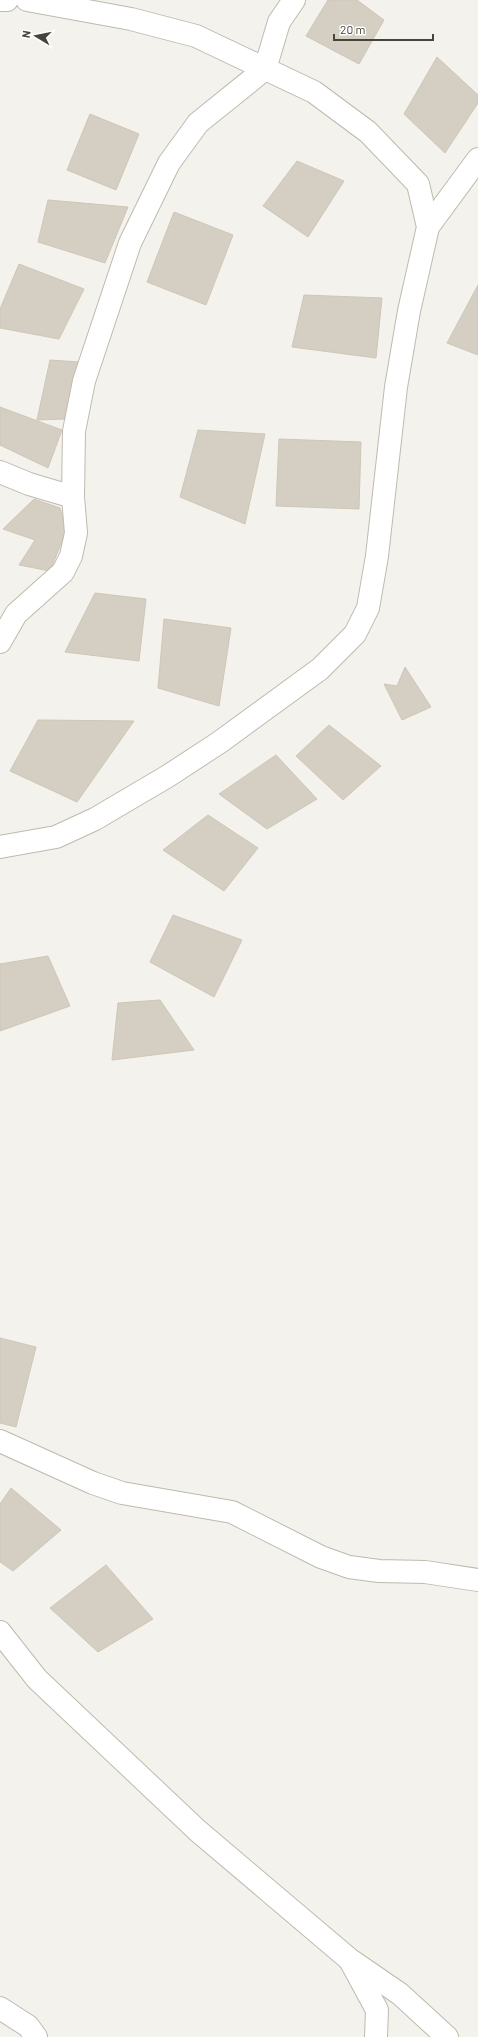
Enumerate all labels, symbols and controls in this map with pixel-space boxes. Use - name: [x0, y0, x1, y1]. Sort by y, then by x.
- north arrow: [16, 16, 56, 56]
- scale bar: [334, 16, 433, 42]
- text: 20 m: [340, 22, 366, 36]
- text: N: [19, 29, 33, 39]

